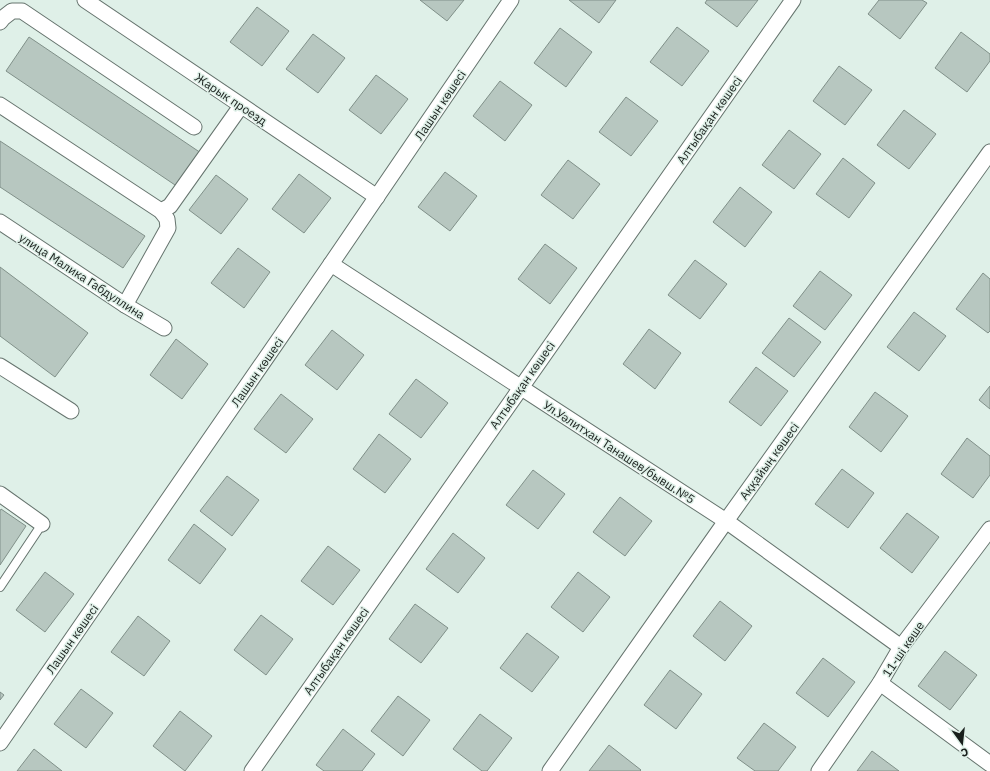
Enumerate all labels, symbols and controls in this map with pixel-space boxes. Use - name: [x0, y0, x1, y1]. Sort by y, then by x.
- street label: Лашын көшесі: [411, 67, 469, 143]
- street label: Жарык проезд: [192, 69, 270, 129]
- street label: Алтыбақан көшесі: [673, 73, 745, 167]
- street label: улица Малика Габдуллина: [16, 230, 148, 323]
- street label: Лашын көшесі: [228, 334, 286, 410]
- street label: Алтыбақан көшесі: [486, 338, 558, 432]
- street label: Ул.Уәлитхан Танашев/бывш.№5: [540, 397, 698, 507]
- street label: Аққайың көшесі: [736, 419, 802, 503]
- street label: Лашын көшесі: [43, 601, 101, 677]
- street label: Алтыбақан көшесі: [300, 604, 372, 698]
- street label: 11-ші көше: [879, 618, 927, 680]
- north arrow: [942, 723, 982, 763]
- text: С: [959, 745, 970, 760]

